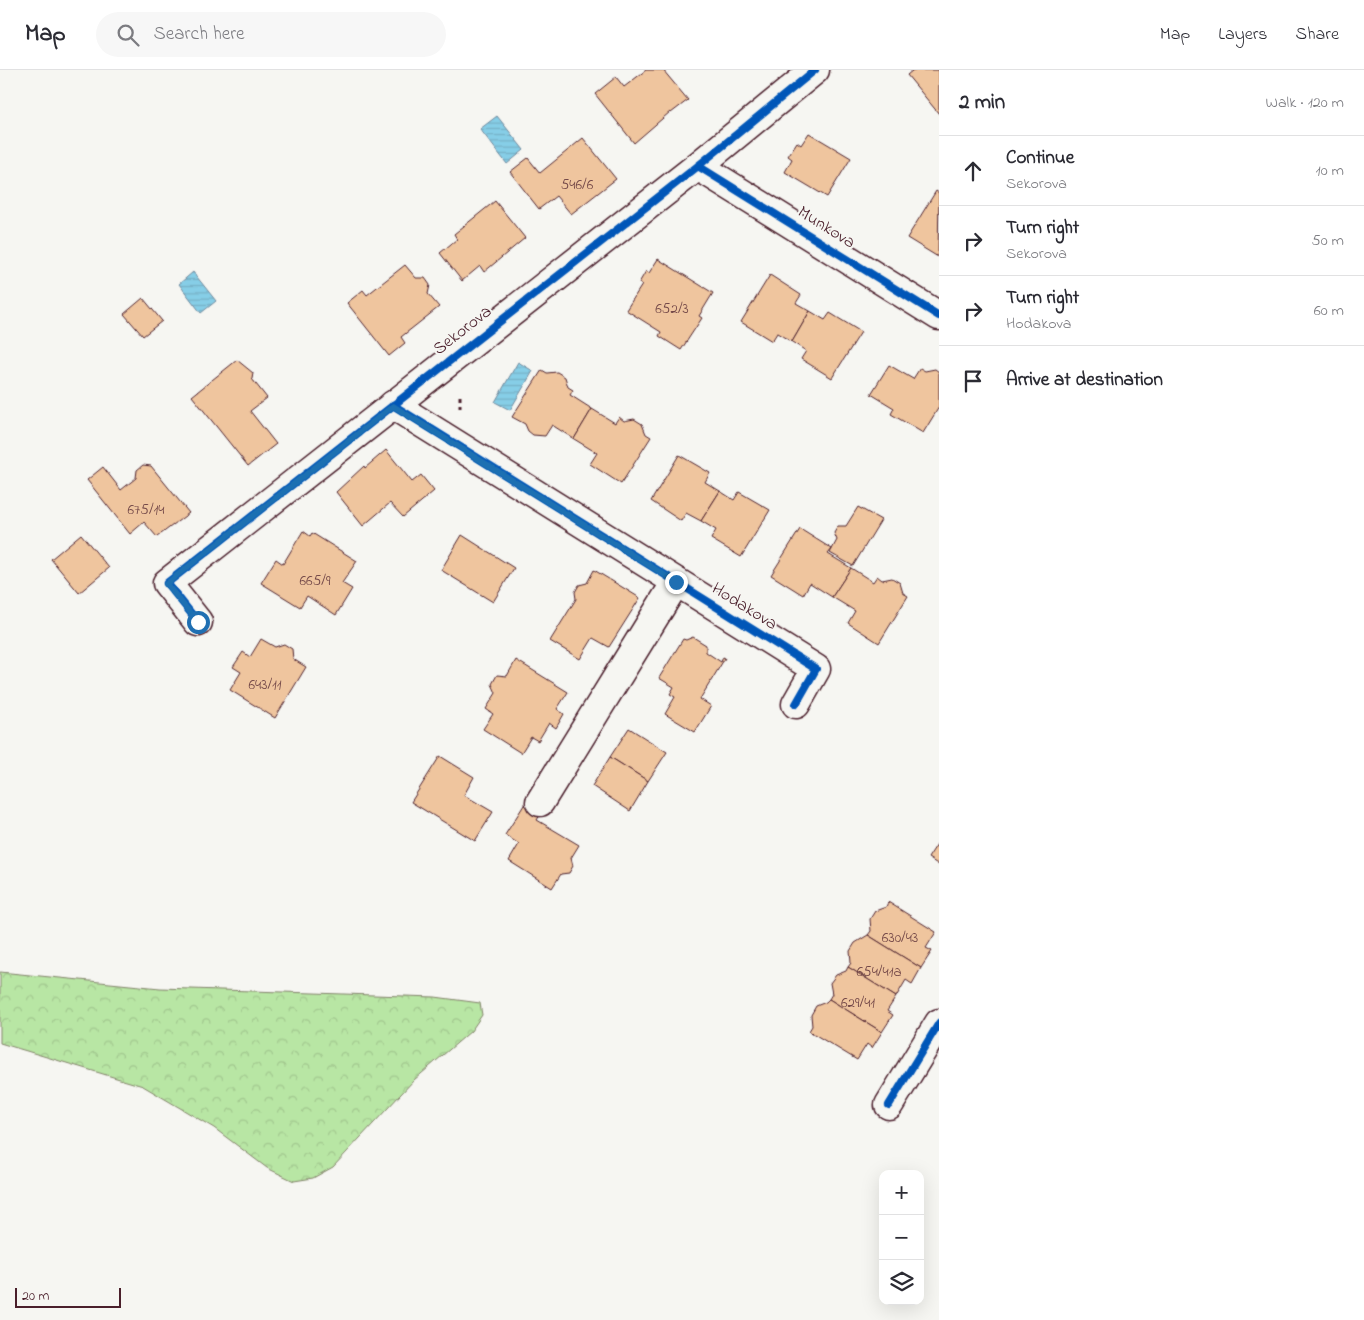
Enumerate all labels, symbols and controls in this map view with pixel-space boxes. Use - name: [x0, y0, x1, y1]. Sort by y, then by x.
- search box: [96, 12, 446, 57]
- text: Map: [25, 17, 66, 52]
- icon: search: [114, 21, 142, 49]
- text: Search here: [154, 21, 245, 48]
- text: Map: [1160, 22, 1190, 48]
- text: Layers: [1218, 22, 1268, 48]
- text: Share: [1296, 22, 1339, 48]
- text: 2 min: [959, 88, 1005, 118]
- text: Walk · 120 m: [1265, 91, 1344, 115]
- text: Continue: [1006, 145, 1074, 172]
- icon: ahead: [959, 157, 987, 185]
- text: 10 m: [1316, 159, 1344, 183]
- text: Sekorova: [1006, 172, 1067, 196]
- house number: 546/6: [561, 174, 594, 196]
- street label: Munkova: [792, 200, 860, 256]
- text: Turn right: [1006, 215, 1079, 242]
- icon: right: [959, 227, 987, 255]
- text: 50 m: [1312, 229, 1344, 253]
- text: Sekorova: [1006, 242, 1067, 266]
- text: Turn right: [1006, 285, 1079, 312]
- icon: right: [959, 297, 987, 325]
- house number: 652/3: [655, 298, 689, 320]
- text: 60 m: [1314, 299, 1344, 323]
- street label: Sekorova: [428, 300, 498, 362]
- text: Hodakova: [1006, 312, 1071, 336]
- icon: arrive: [959, 367, 987, 395]
- text: Arrive at destination: [1006, 367, 1163, 394]
- house number: 675/14: [128, 499, 164, 521]
- house number: 665/9: [300, 570, 331, 592]
- route end: [665, 571, 688, 594]
- street label: Hodakova: [706, 576, 782, 638]
- route start: [187, 611, 210, 634]
- house number: 643/11: [248, 674, 282, 696]
- house number: 630/43: [882, 927, 918, 949]
- house number: 654/41a: [856, 961, 902, 983]
- house number: 629/41: [841, 992, 875, 1014]
- map controls: [879, 1170, 924, 1305]
- button: +: [879, 1170, 924, 1215]
- button: −: [879, 1215, 924, 1260]
- button: layers: [879, 1260, 924, 1305]
- scale bar: [15, 1285, 121, 1308]
- text: 20 m: [22, 1286, 49, 1307]

